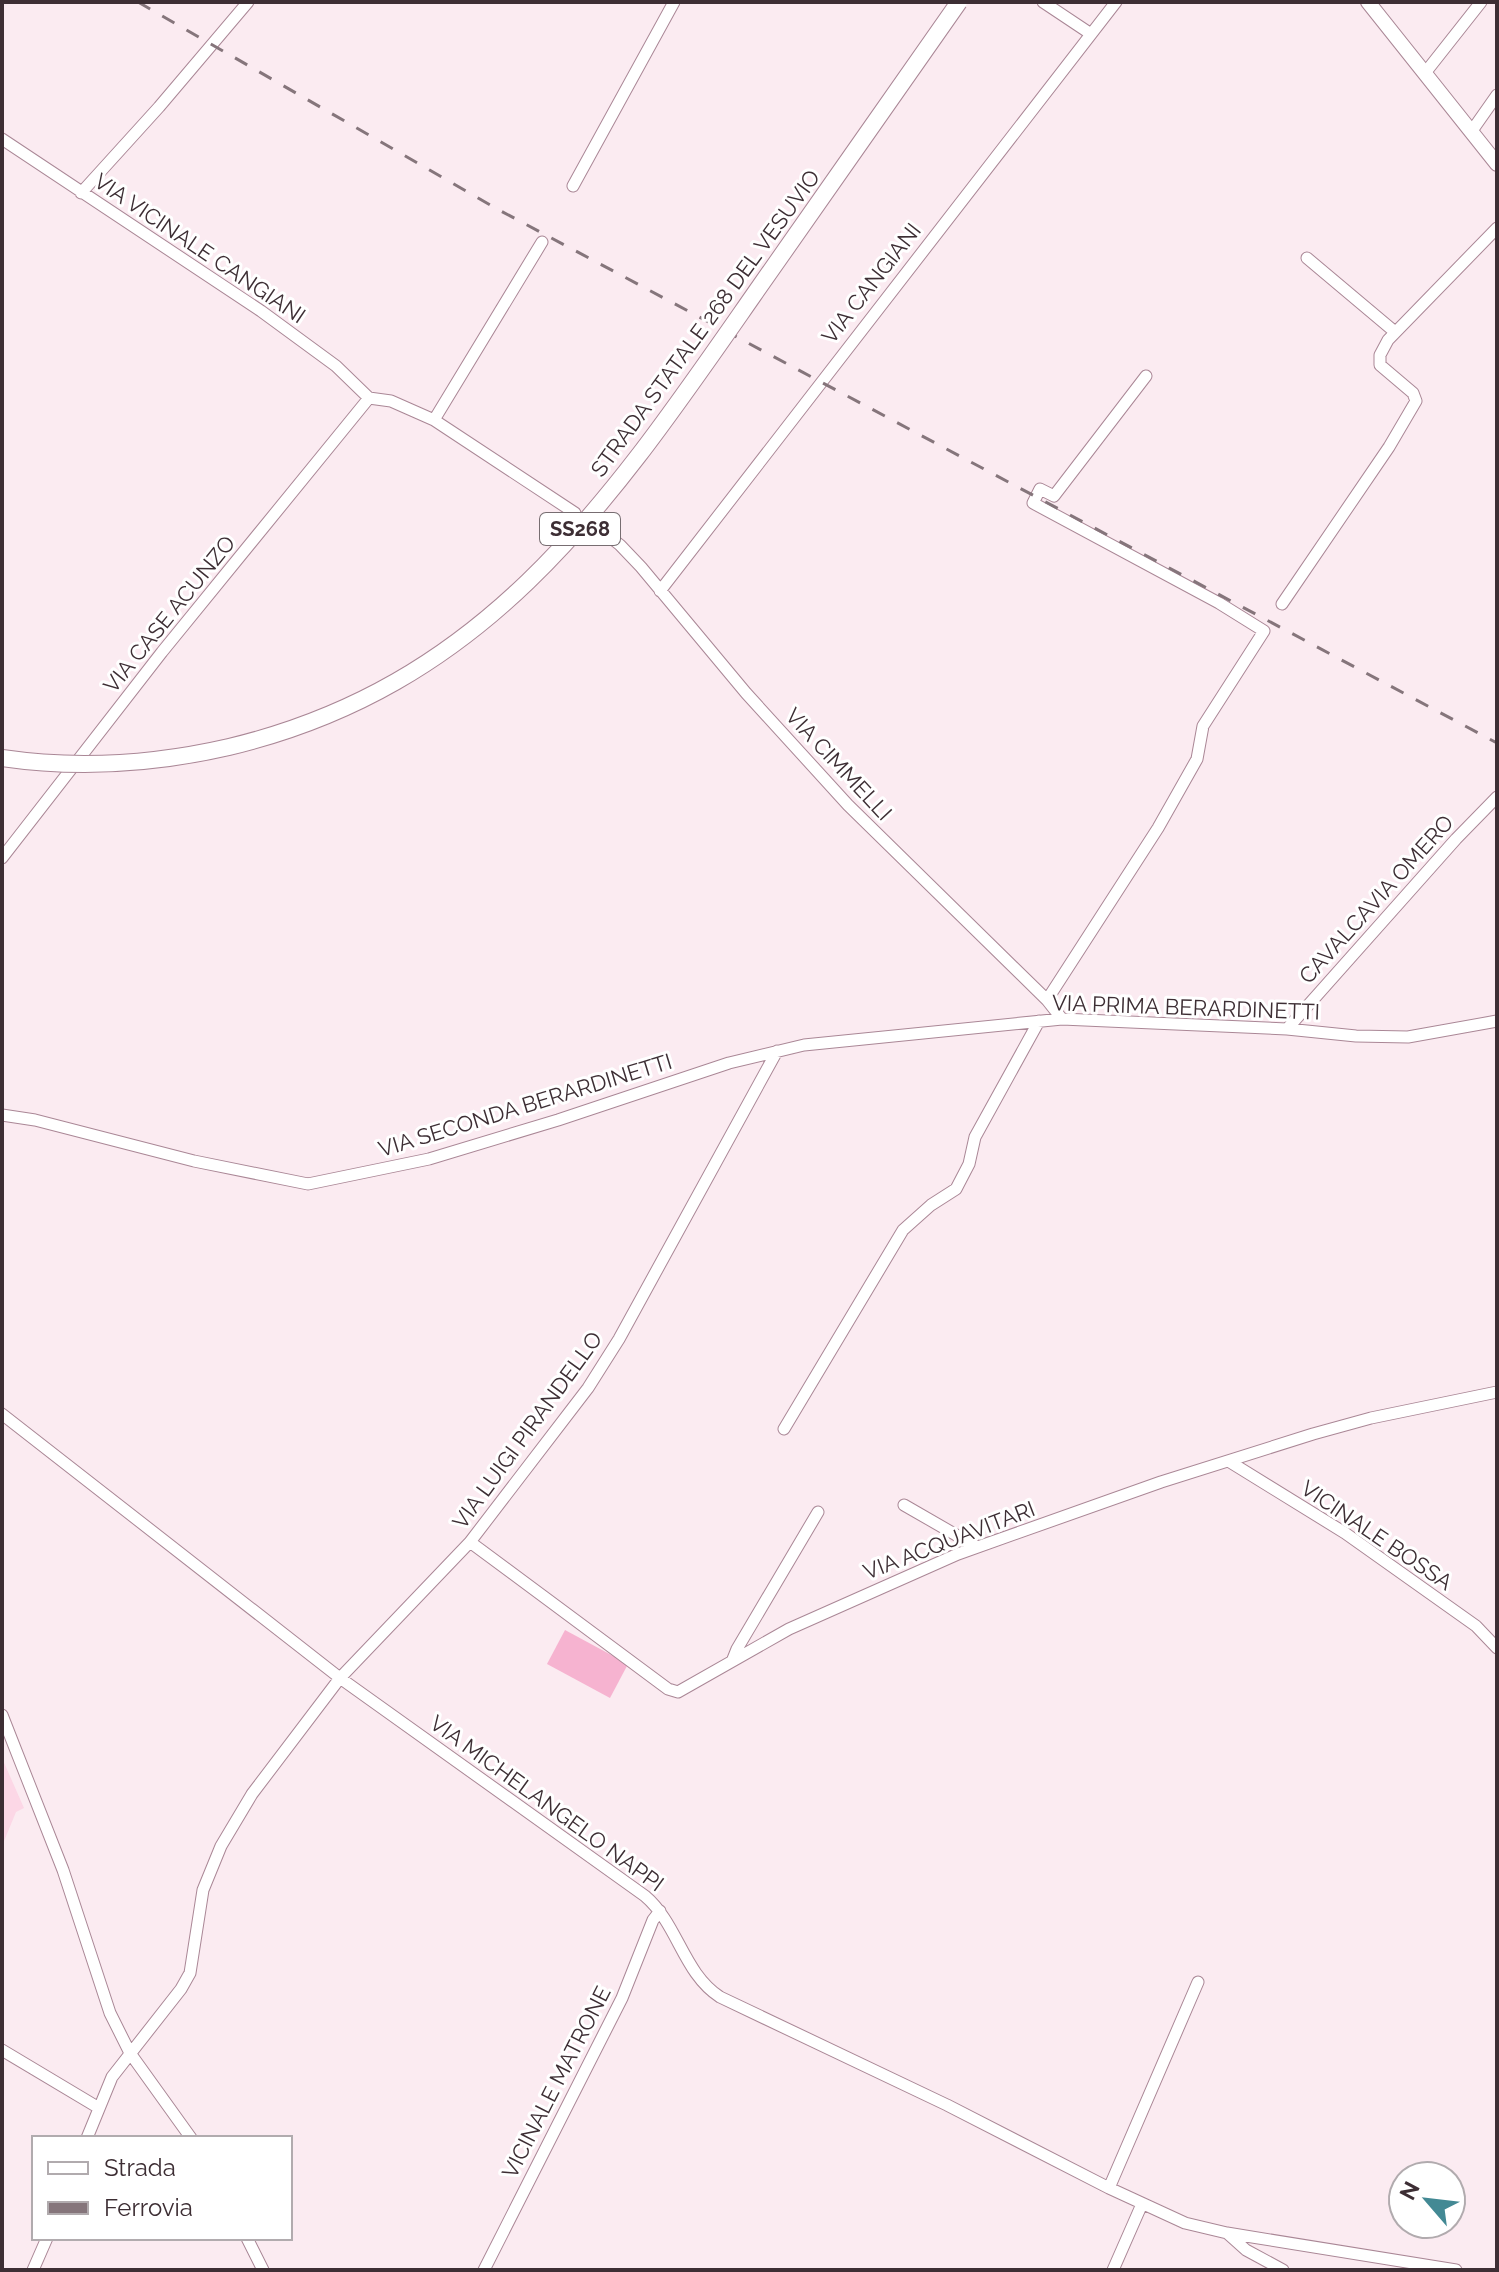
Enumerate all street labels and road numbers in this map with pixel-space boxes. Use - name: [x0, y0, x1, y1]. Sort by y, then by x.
- street label: STRADA STATALE 268 DEL VESUVIO: [585, 165, 825, 481]
- street label: VIA VICINALE CANGIANI: [89, 168, 311, 328]
- street label: VIA CANGIANI: [816, 218, 926, 348]
- road number: SS268: [540, 513, 620, 545]
- street label: VIA CASE ACUNZO: [98, 530, 240, 698]
- street label: VIA CIMMELLI: [780, 703, 898, 825]
- street label: CAVALCAVIA OMERO: [1293, 809, 1459, 989]
- street label: VIA PRIMA BERARDINETTI: [1052, 989, 1320, 1025]
- street label: VIA SECONDA BERARDINETTI: [375, 1048, 675, 1162]
- street label: VIA LUIGI PIRANDELLO: [447, 1326, 607, 1534]
- street label: VICINALE BOSSA: [1296, 1475, 1458, 1595]
- street label: VIA ACQUAVITARI: [859, 1495, 1039, 1585]
- street label: VIA MICHELANGELO NAPPI: [425, 1709, 669, 1897]
- street label: VICINALE MATRONE: [496, 1982, 616, 2182]

